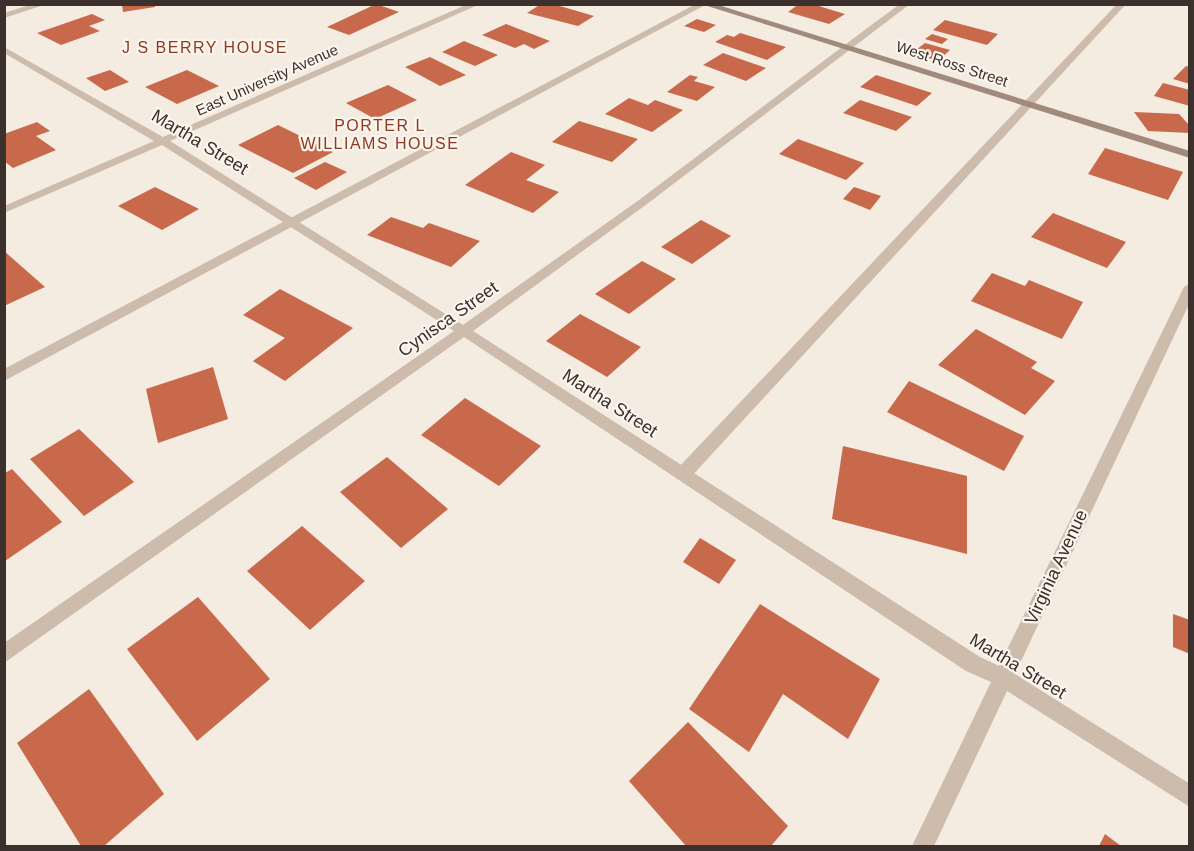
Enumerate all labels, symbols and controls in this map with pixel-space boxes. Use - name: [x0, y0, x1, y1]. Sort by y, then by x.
- street label: West Ross Street: [894, 37, 1011, 90]
- district label: J S BERRY HOUSE: [122, 39, 288, 56]
- street label: East University Avenue: [193, 40, 341, 119]
- street label: Martha Street: [148, 105, 252, 179]
- district label: PORTER L WILLIAMS HOUSE: [301, 117, 459, 152]
- street label: Cynisca Street: [394, 277, 502, 361]
- street label: Martha Street: [559, 365, 661, 441]
- street label: Virginia Avenue: [1021, 506, 1091, 628]
- street label: Martha Street: [966, 629, 1070, 703]

